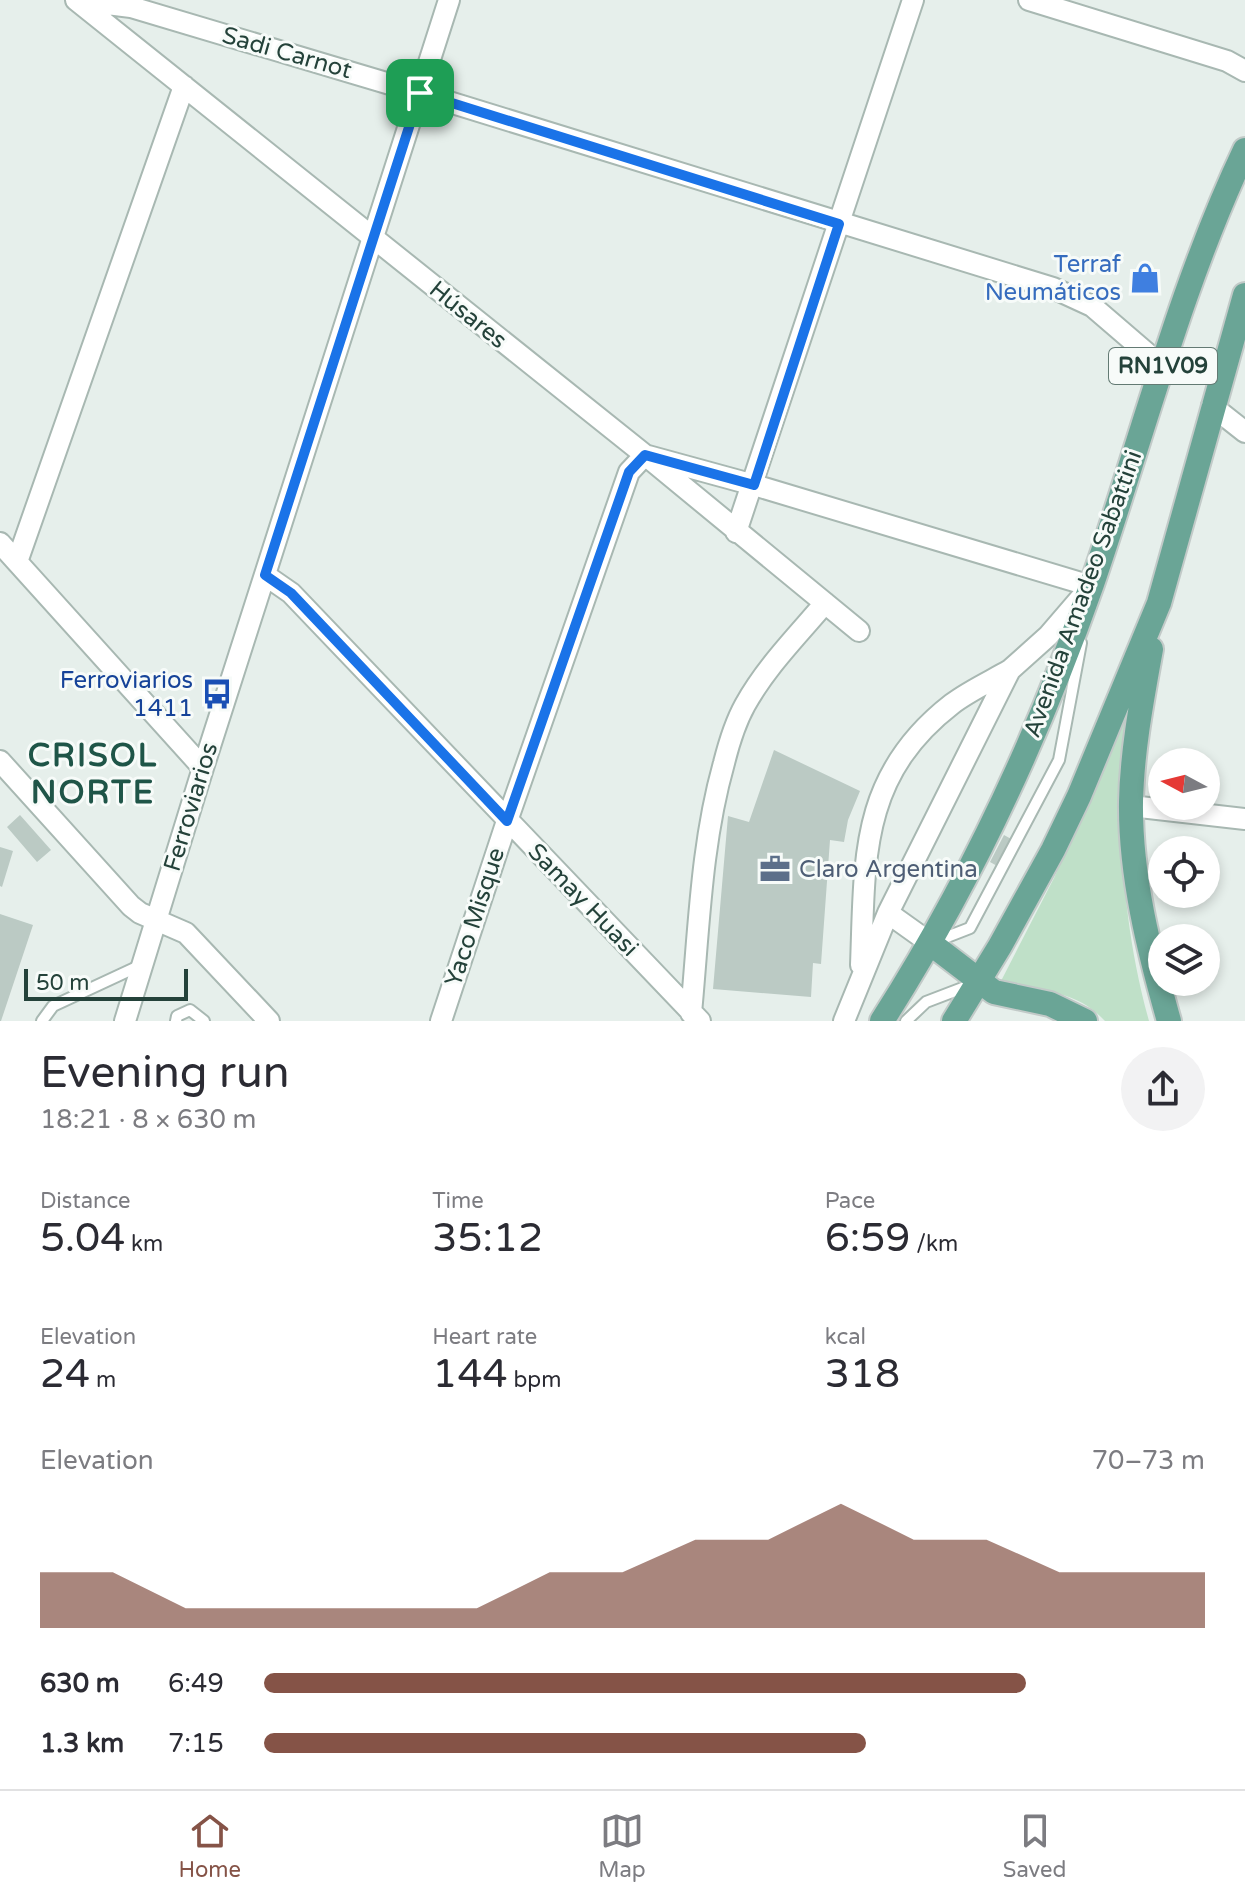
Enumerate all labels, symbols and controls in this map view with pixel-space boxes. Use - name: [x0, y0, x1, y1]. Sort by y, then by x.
- street label: Sadi Carnot: [219, 21, 355, 85]
- pin: [386, 59, 454, 127]
- icon: arrive: [398, 71, 442, 115]
- place label: Terraf Neumáticos: [985, 250, 1122, 307]
- shop icon: Terraf Neumáticos: [1128, 261, 1162, 295]
- street label: Húsares: [423, 275, 513, 355]
- road number: RN1V09: [1109, 348, 1217, 384]
- street label: Avenida Amadeo Sabattini: [1018, 447, 1148, 741]
- place label: Ferroviarios 1411: [60, 666, 193, 723]
- bus stop icon: Ferroviarios 1411: [200, 677, 234, 711]
- district label: CRISOL NORTE: [28, 737, 158, 812]
- street label: Ferroviarios: [158, 739, 224, 875]
- north arrow: [1148, 748, 1220, 820]
- map controls: [1148, 748, 1220, 996]
- button: locate: [1148, 836, 1220, 908]
- street label: Samay Huasi: [522, 837, 644, 963]
- street label: Yaco Misque: [439, 844, 511, 990]
- office icon: Claro Argentina: [758, 852, 792, 886]
- place label: Claro Argentina: [799, 855, 978, 884]
- button: layers: [1148, 924, 1220, 996]
- scale bar: [24, 965, 188, 1001]
- text: 50 m: [36, 970, 90, 996]
- text: Evening run: [40, 1047, 289, 1100]
- button: share: [1121, 1047, 1205, 1131]
- text: 18:21 · 8 × 630 m: [40, 1104, 256, 1135]
- text: Distance: [40, 1188, 131, 1214]
- text: Time: [432, 1188, 484, 1214]
- text: Pace: [825, 1188, 875, 1214]
- text: 5.04: [40, 1214, 125, 1262]
- text: 35:12: [432, 1214, 543, 1262]
- text: 6:59: [825, 1214, 910, 1262]
- text: km: [125, 1231, 163, 1257]
- text: /km: [910, 1231, 958, 1257]
- text: Elevation: [40, 1324, 136, 1350]
- text: Heart rate: [432, 1324, 537, 1350]
- text: kcal: [825, 1324, 866, 1350]
- text: 24: [40, 1350, 90, 1398]
- text: 144: [432, 1350, 508, 1398]
- text: 318: [825, 1350, 900, 1398]
- text: m: [90, 1367, 116, 1393]
- text: bpm: [508, 1367, 561, 1393]
- text: Elevation: [40, 1445, 154, 1476]
- text: 70–73 m: [1092, 1445, 1205, 1476]
- text: 630 m: [40, 1668, 120, 1699]
- text: 6:49: [168, 1668, 224, 1699]
- text: 1.3 km: [40, 1728, 124, 1759]
- text: 7:15: [168, 1728, 224, 1759]
- tab: Home: [179, 1809, 241, 1883]
- tab: Map: [598, 1809, 646, 1883]
- tab: Saved: [1003, 1809, 1066, 1883]

